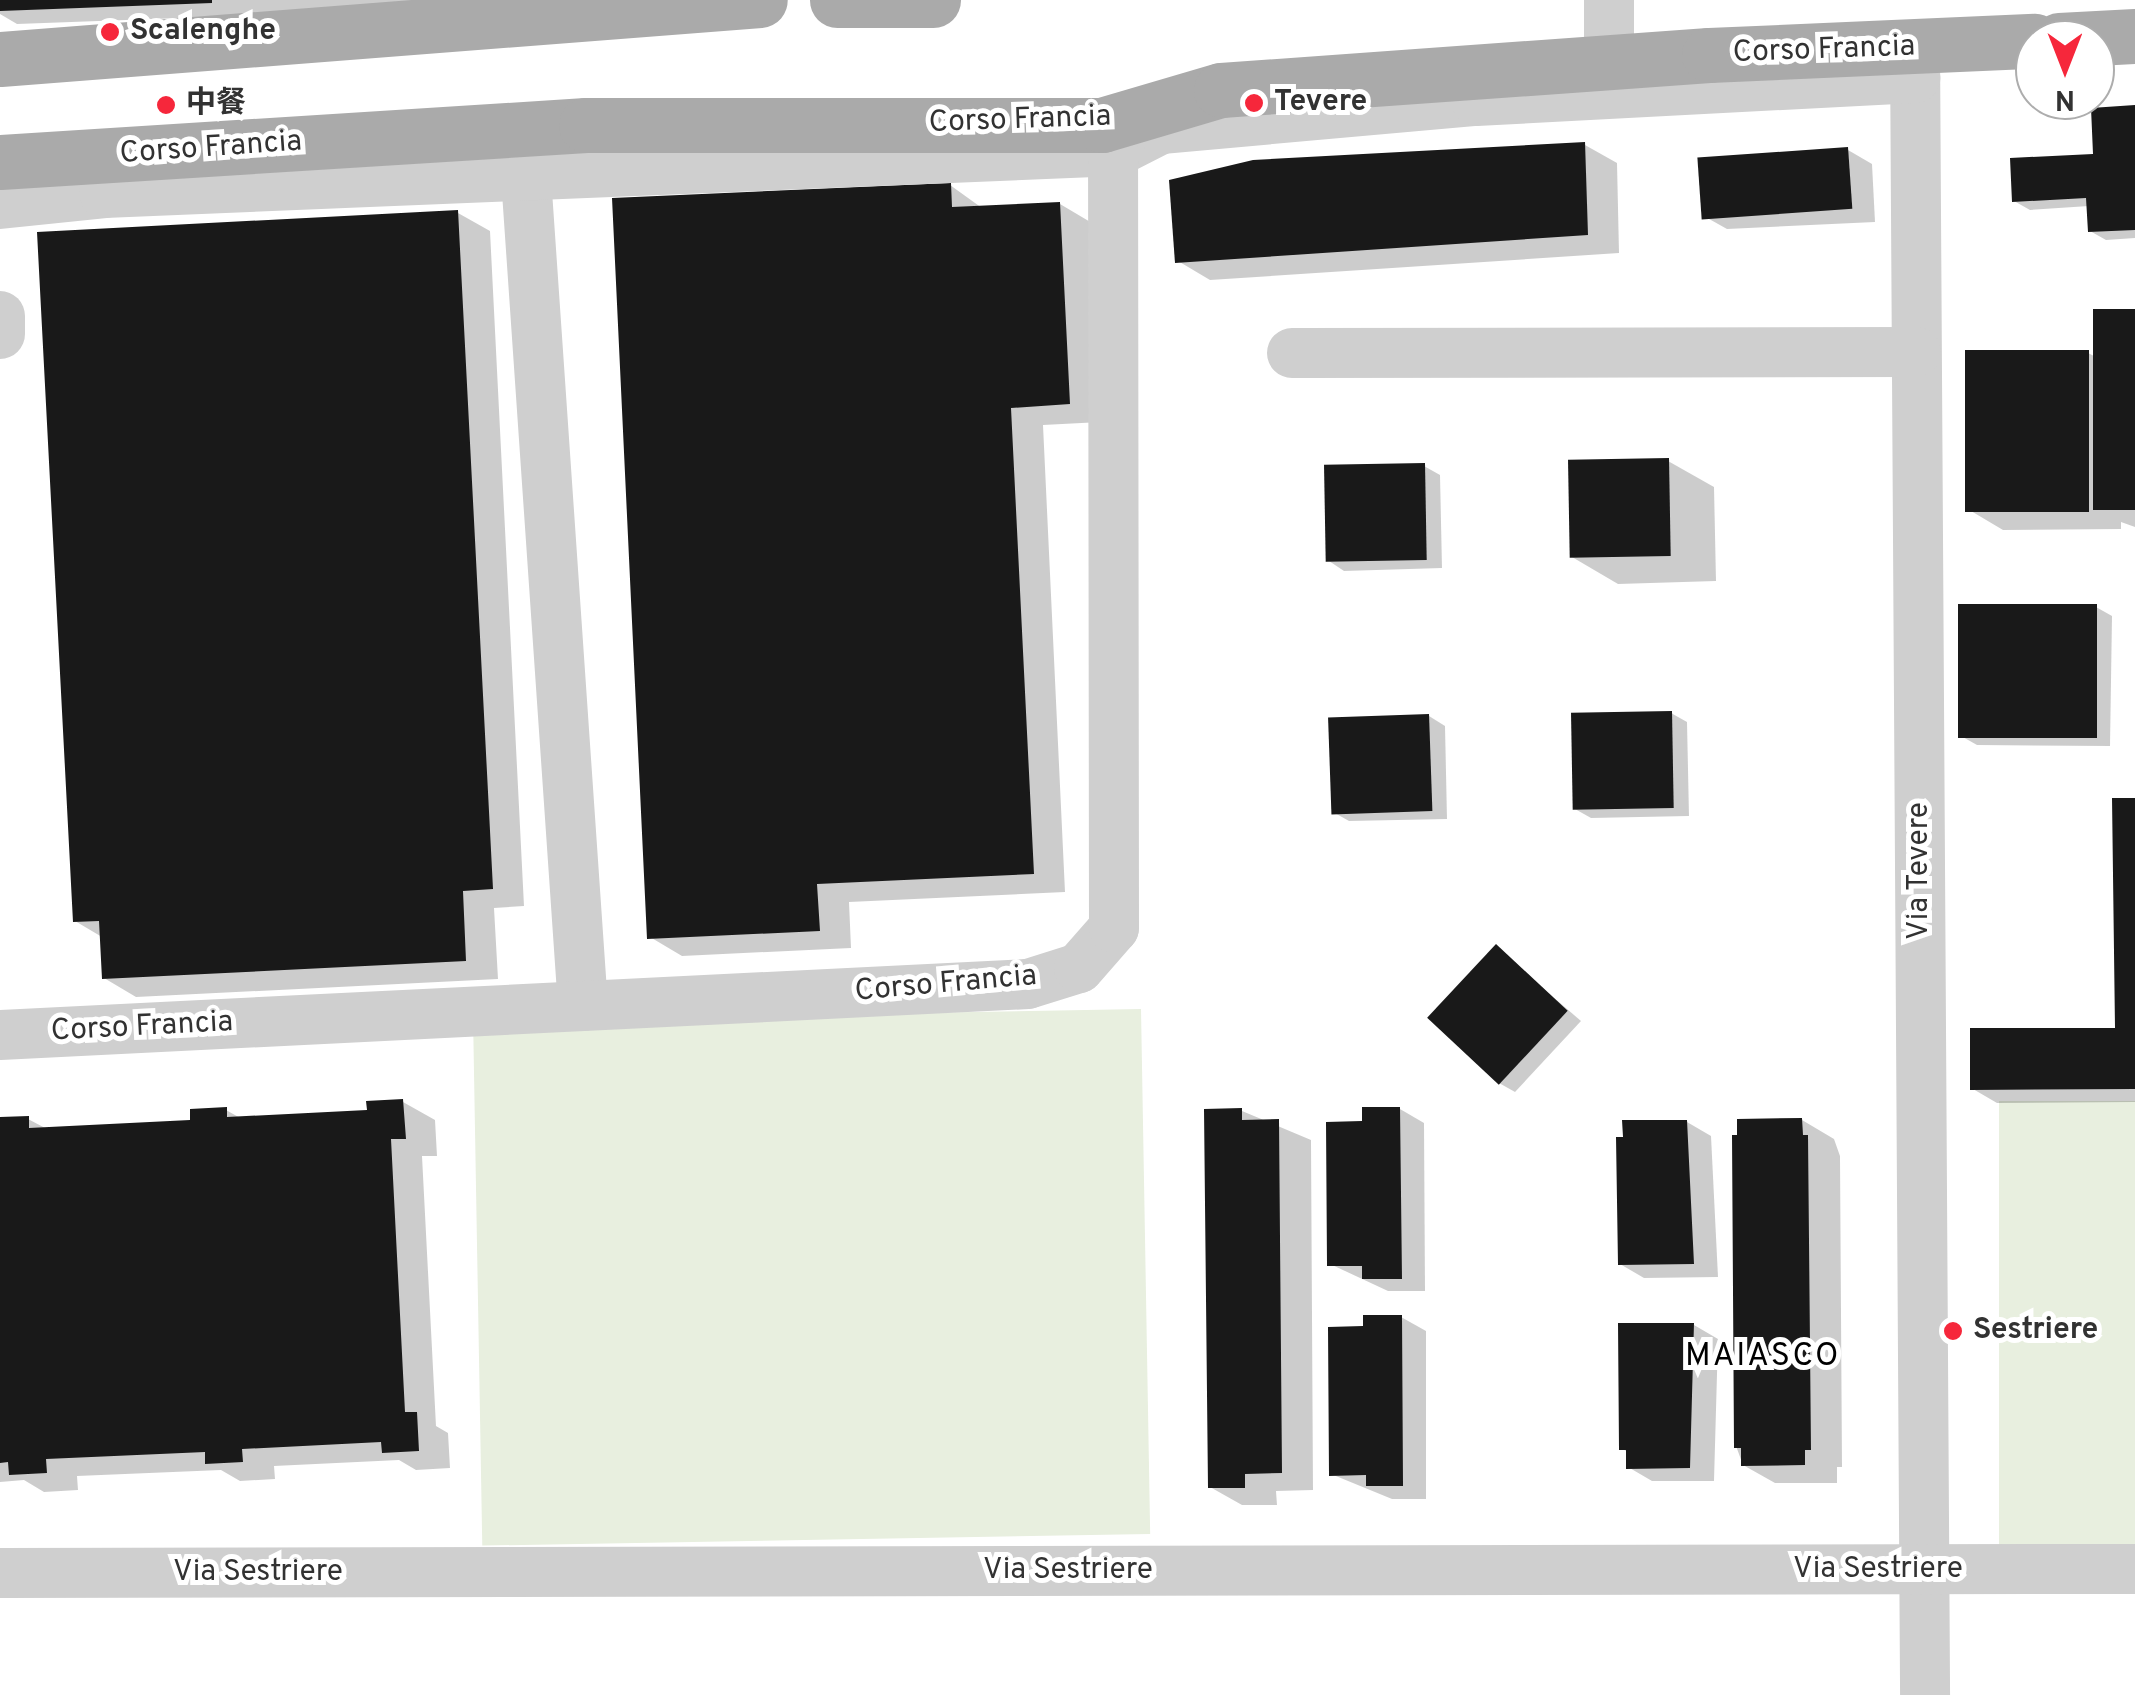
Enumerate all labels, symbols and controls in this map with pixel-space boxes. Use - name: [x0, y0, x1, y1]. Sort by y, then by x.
- place label: Scalenghe: [130, 14, 276, 50]
- north arrow: [2015, 20, 2115, 120]
- marker: Scalenghe: [99, 21, 121, 43]
- street label: Corso Francia: [1732, 30, 1916, 72]
- text: N: [2055, 80, 2075, 116]
- place label: Tevere: [1274, 85, 1367, 121]
- place label: 中餐: [186, 87, 246, 123]
- marker: Tevere: [1243, 92, 1265, 114]
- marker: 中餐: [155, 94, 177, 116]
- street label: Corso Francia: [928, 100, 1112, 142]
- street label: Corso Francia: [119, 125, 303, 173]
- street label: Via Tevere: [1902, 801, 1938, 941]
- street label: Corso Francia: [853, 959, 1039, 1011]
- street label: Corso Francia: [50, 1005, 234, 1051]
- place label: Sestriere: [1973, 1313, 2098, 1349]
- marker: Sestriere: [1942, 1320, 1964, 1342]
- district label: MAIASCO: [1685, 1338, 1841, 1376]
- street label: Via Sestriere: [1793, 1552, 1963, 1588]
- street label: Via Sestriere: [983, 1553, 1153, 1589]
- street label: Via Sestriere: [173, 1555, 343, 1591]

